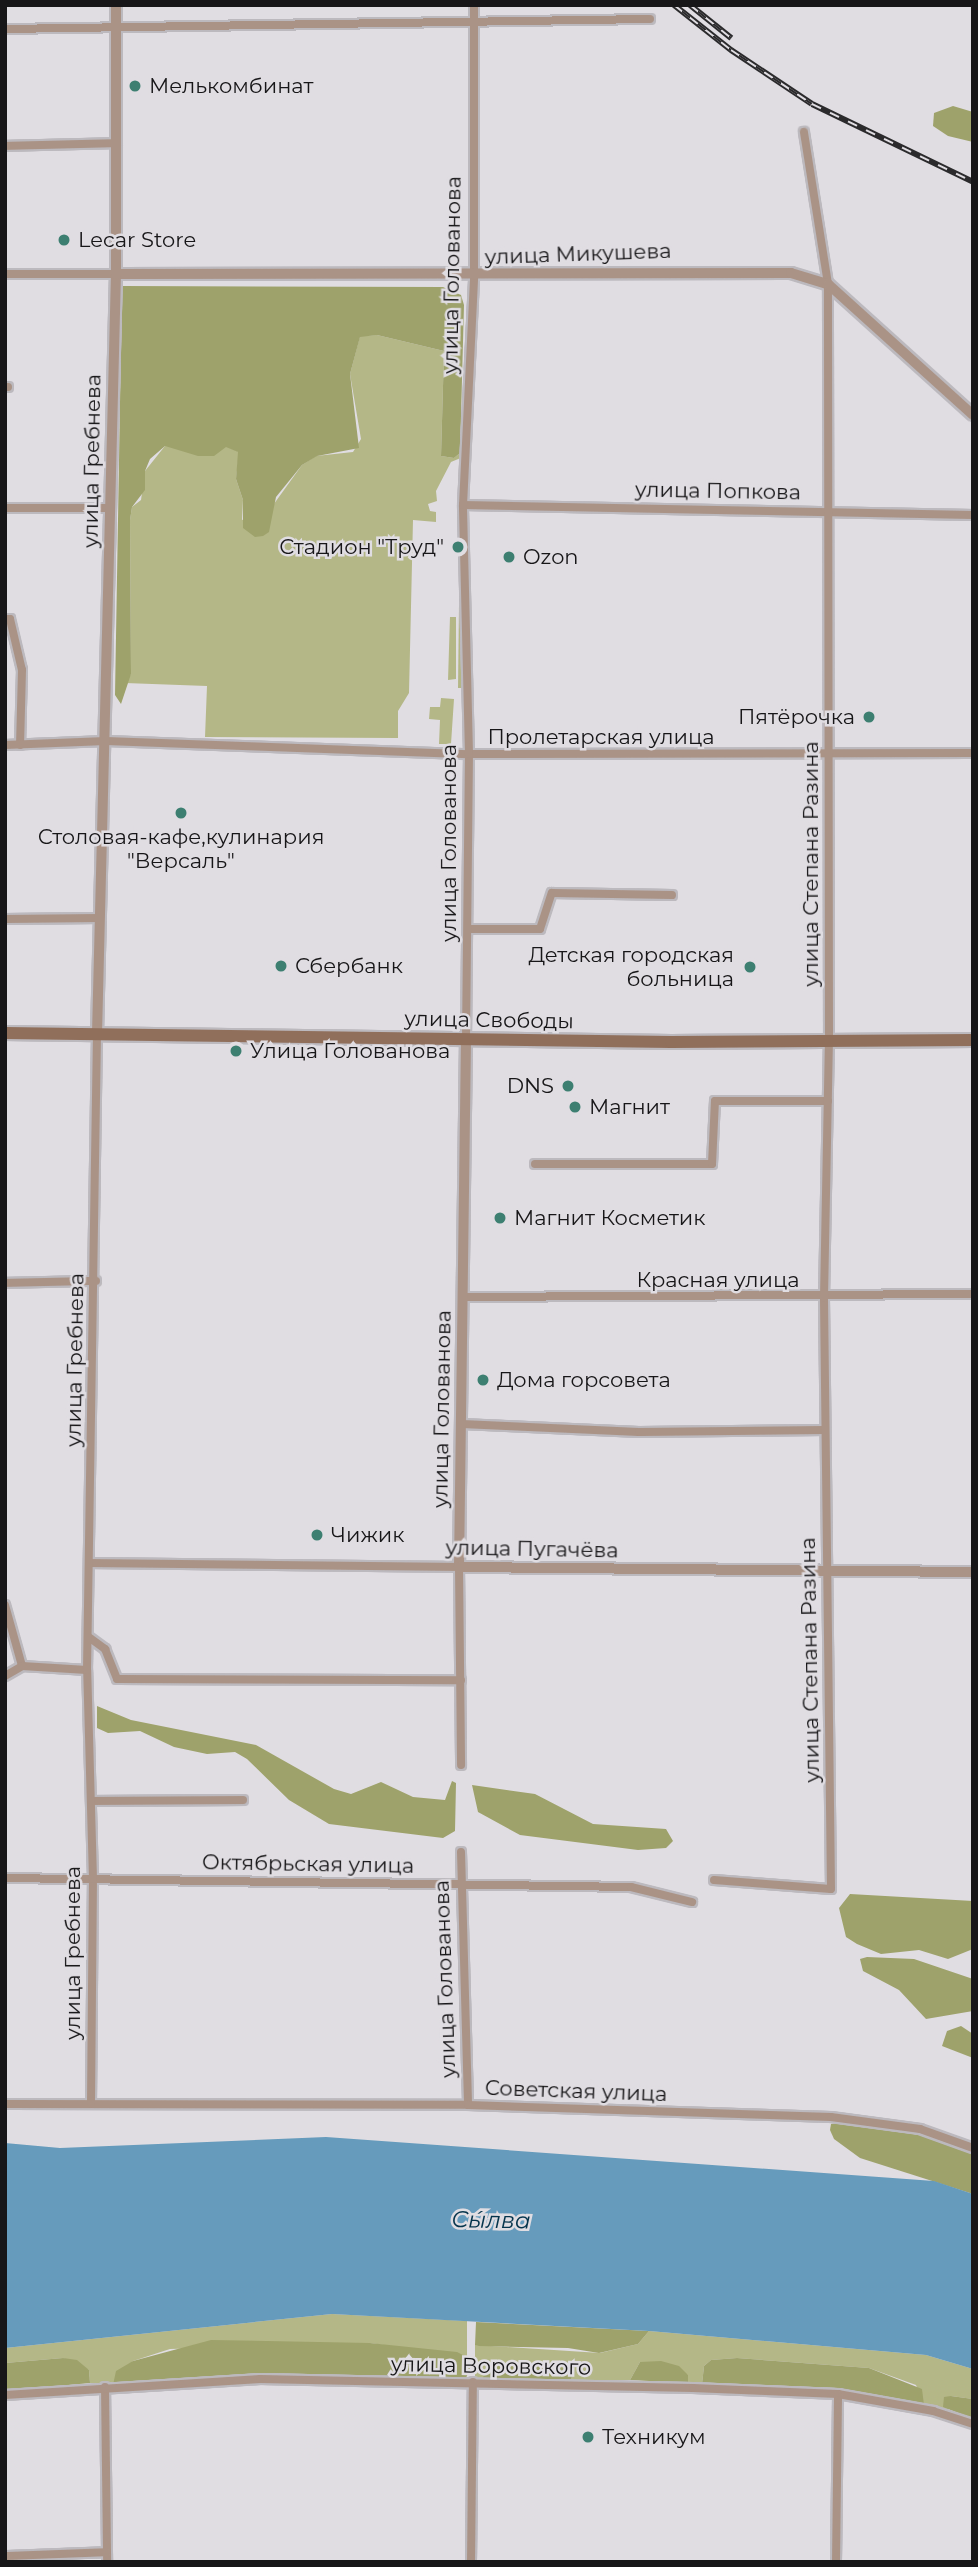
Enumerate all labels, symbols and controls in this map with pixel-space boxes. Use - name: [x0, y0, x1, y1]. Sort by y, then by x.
- place label: Мелькомбинат: [149, 73, 313, 99]
- marker: Мелькомбинат: [127, 78, 143, 94]
- street label: улица Голованова: [438, 176, 466, 374]
- place label: Lecar Store: [78, 227, 196, 253]
- marker: Lecar Store: [56, 232, 72, 248]
- street label: улица Микушева: [484, 238, 672, 270]
- street label: улица Гребнева: [78, 374, 106, 548]
- street label: улица Попкова: [635, 477, 801, 505]
- place label: Стадион "Труд": [279, 534, 444, 560]
- marker: Стадион "Труд": [450, 539, 466, 555]
- place label: Ozon: [523, 544, 579, 570]
- marker: Ozon: [501, 549, 517, 565]
- place label: Пятёрочка: [738, 704, 855, 730]
- marker: Пятёрочка: [861, 709, 877, 725]
- street label: Пролетарская улица: [487, 724, 715, 750]
- street label: улица Степана Разина: [798, 741, 824, 987]
- street label: улица Голованова: [436, 744, 462, 942]
- marker: Столовая-кафе,кулинария "Версаль": [173, 805, 189, 821]
- place label: Столовая-кафе,кулинария "Версаль": [38, 824, 324, 874]
- place label: Детская городская больница: [528, 942, 734, 992]
- place label: Сбербанк: [295, 953, 403, 979]
- marker: Детская городская больница: [740, 957, 760, 977]
- marker: Сбербанк: [273, 958, 289, 974]
- street label: улица Свободы: [404, 1006, 574, 1034]
- place label: Улица Голованова: [250, 1038, 450, 1064]
- marker: Улица Голованова: [228, 1043, 244, 1059]
- place label: DNS: [507, 1073, 554, 1099]
- marker: DNS: [560, 1078, 576, 1094]
- place label: Магнит: [589, 1094, 670, 1120]
- marker: Магнит: [567, 1099, 583, 1115]
- place label: Магнит Косметик: [514, 1205, 705, 1231]
- marker: Магнит Косметик: [492, 1210, 508, 1226]
- street label: Красная улица: [636, 1267, 800, 1293]
- street label: улица Гребнева: [61, 1273, 89, 1447]
- street label: улица Голованова: [428, 1310, 456, 1508]
- place label: Дома горсовета: [497, 1367, 671, 1393]
- marker: Дома горсовета: [475, 1372, 491, 1388]
- place label: Чижик: [331, 1522, 404, 1548]
- marker: Чижик: [309, 1527, 325, 1543]
- street label: улица Пугачёва: [445, 1535, 619, 1563]
- street label: улица Степана Разина: [795, 1537, 825, 1783]
- street label: Октябрьская улица: [202, 1850, 414, 1878]
- street label: улица Гребнева: [60, 1866, 86, 2040]
- street label: улица Голованова: [429, 1880, 461, 2078]
- street label: Советская улица: [484, 2075, 668, 2107]
- water label: Сы́лва: [451, 2206, 531, 2234]
- street label: улица Воровского: [391, 2352, 591, 2380]
- place label: Техникум: [602, 2424, 706, 2450]
- marker: Техникум: [580, 2429, 596, 2445]

